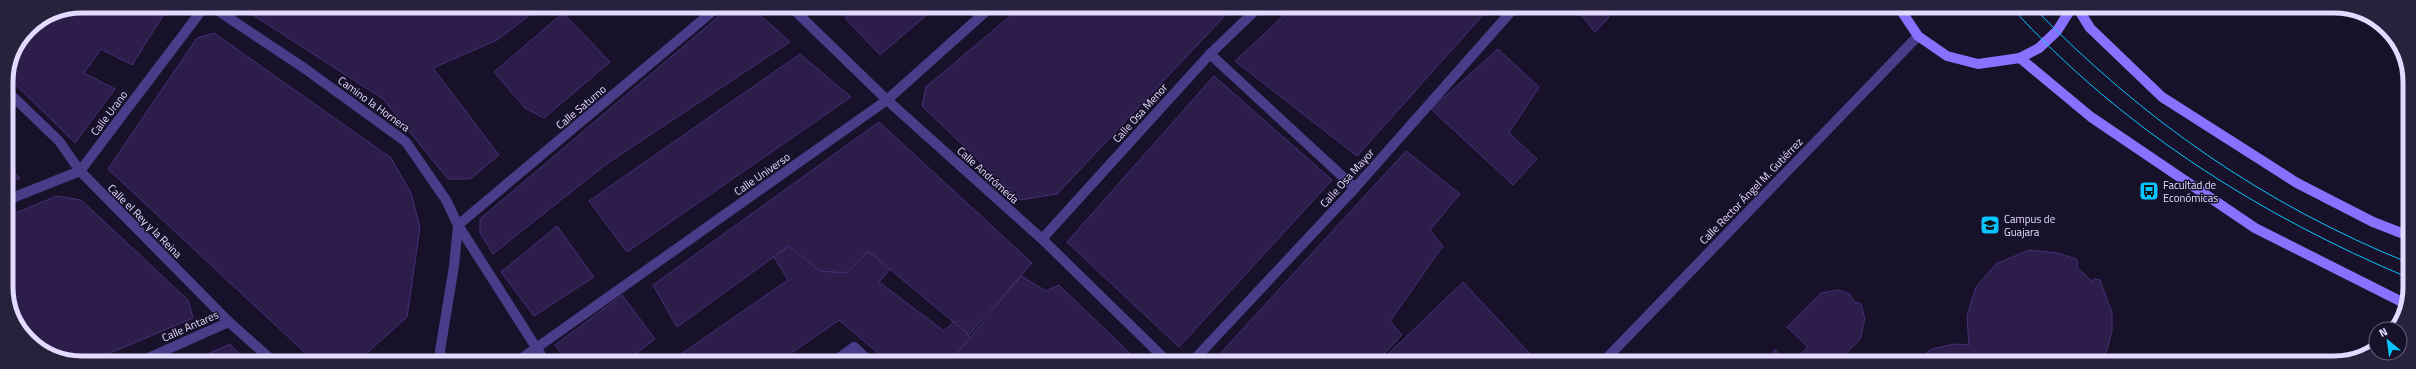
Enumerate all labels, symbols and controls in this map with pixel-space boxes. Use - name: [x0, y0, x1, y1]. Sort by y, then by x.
- street label: Camino la Hornera: [335, 72, 414, 136]
- street label: Calle Osa Menor: [1109, 80, 1171, 146]
- street label: Calle Saturno: [552, 81, 610, 133]
- street label: Calle Urano: [87, 87, 131, 139]
- street label: Calle Rector Ángel M. Gutiérrez: [1696, 134, 1806, 248]
- street label: Calle Andrómeda: [954, 143, 1023, 208]
- street label: Calle Osa Mayor: [1316, 145, 1378, 211]
- street label: Calle Universo: [731, 149, 794, 199]
- place label: Facultad de Económicas: [2163, 177, 2218, 206]
- street label: Calle el Rey y la Reina: [104, 180, 186, 262]
- bus stop icon: Facultad de Económicas: [2138, 180, 2160, 202]
- place label: Campus de Guajara: [2004, 211, 2056, 240]
- school or university icon: Campus de Guajara: [1979, 214, 2001, 236]
- street label: Calle Antares: [159, 306, 221, 346]
- north arrow: [2368, 321, 2408, 361]
- text: N: [2376, 323, 2390, 341]

